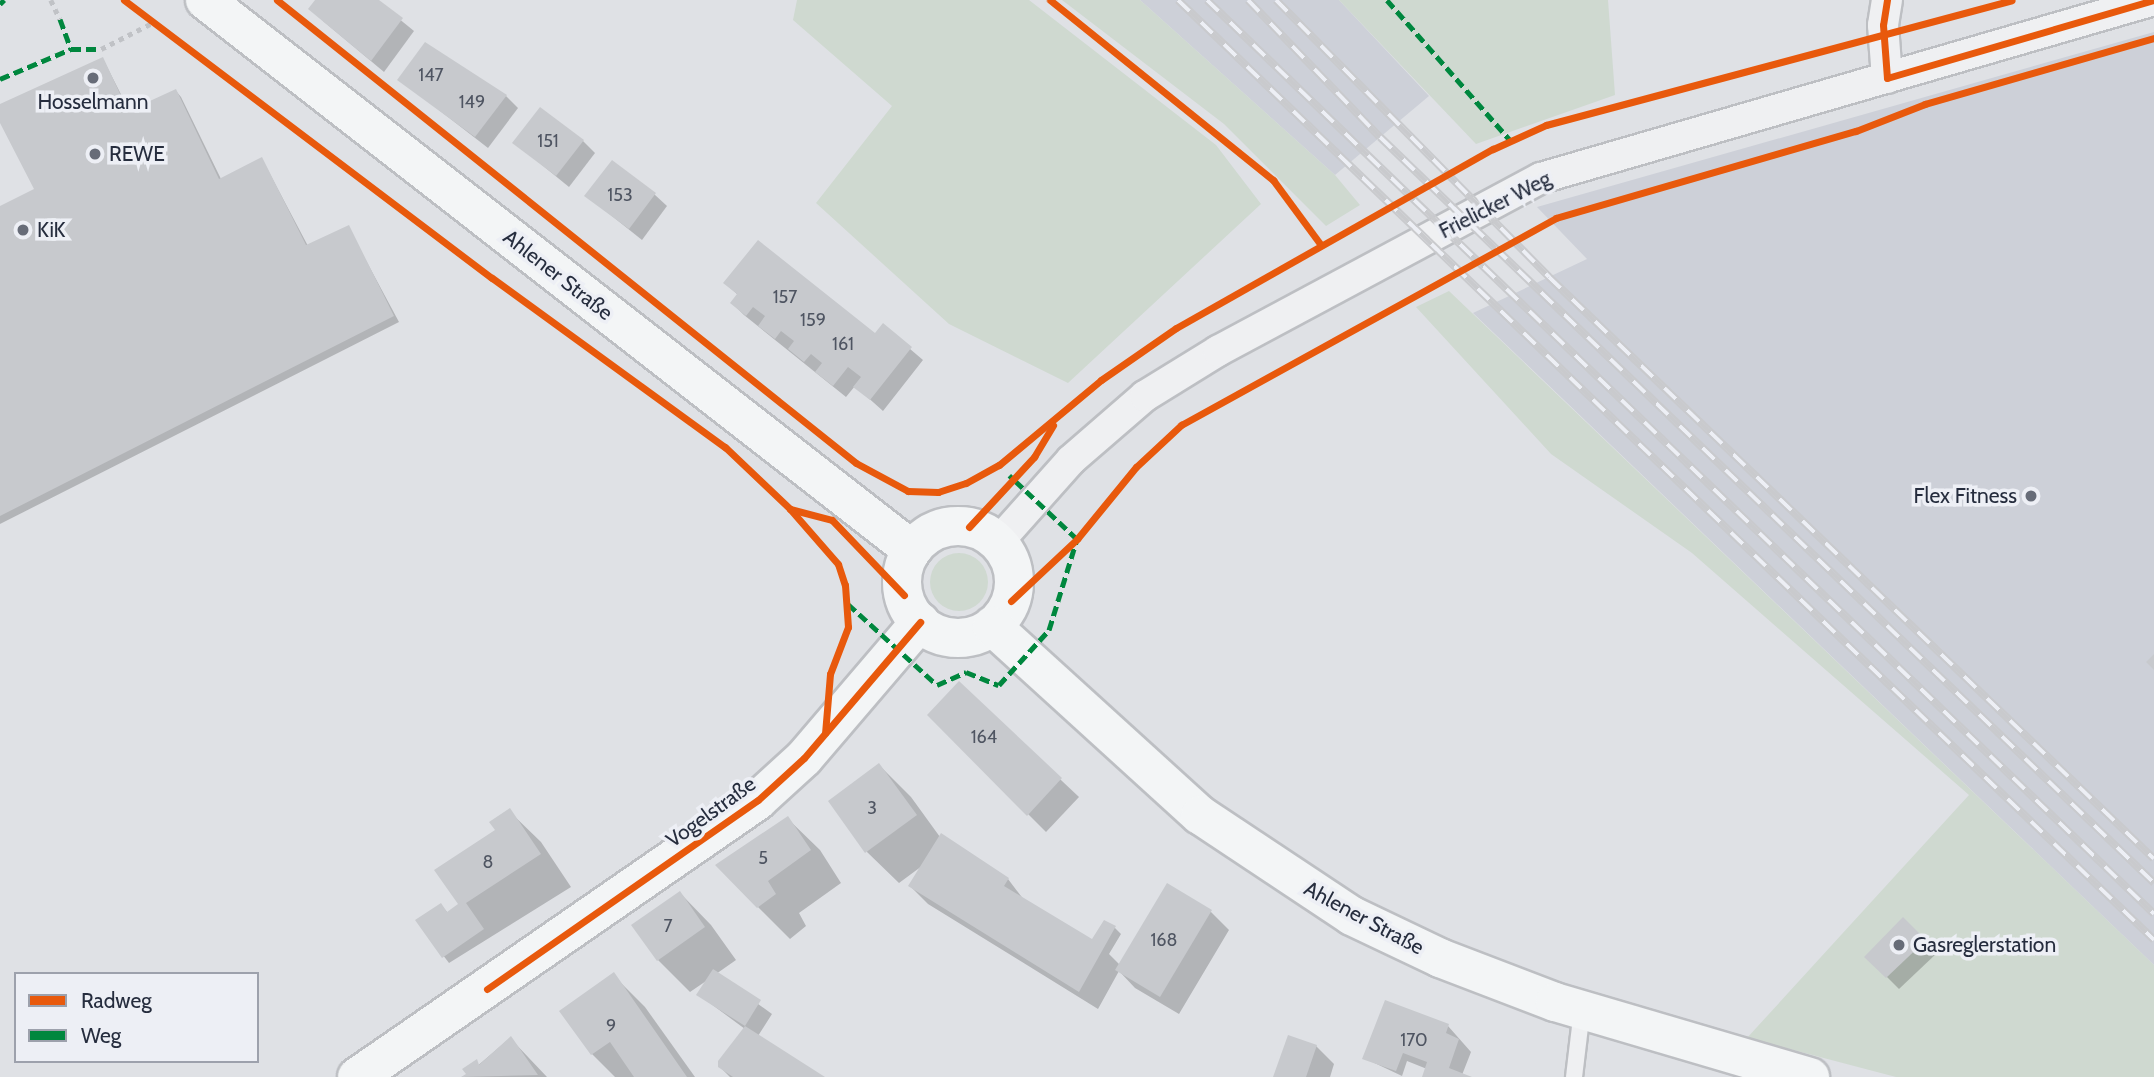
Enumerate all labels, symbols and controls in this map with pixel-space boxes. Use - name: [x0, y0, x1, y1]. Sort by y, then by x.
- house number: 147: [418, 64, 444, 86]
- marker: Hosselmann: [85, 70, 101, 86]
- place label: Hosselmann: [37, 89, 149, 115]
- house number: 149: [459, 91, 485, 113]
- house number: 151: [537, 130, 559, 152]
- place label: REWE: [109, 141, 165, 167]
- marker: REWE: [87, 146, 103, 162]
- street label: Frielicker Weg: [1435, 166, 1555, 244]
- house number: 153: [607, 184, 633, 206]
- place label: KiK: [37, 217, 65, 243]
- marker: KiK: [15, 222, 31, 238]
- street label: Ahlener Straße: [498, 224, 618, 326]
- house number: 157: [773, 286, 797, 308]
- house number: 159: [800, 309, 826, 331]
- house number: 161: [832, 333, 854, 355]
- place label: Flex Fitness: [1914, 483, 2017, 509]
- marker: Flex Fitness: [2023, 488, 2039, 504]
- house number: 164: [971, 726, 997, 748]
- street label: Vogelstraße: [661, 771, 761, 853]
- house number: 3: [867, 797, 877, 819]
- house number: 5: [758, 847, 768, 869]
- house number: 8: [483, 851, 493, 873]
- street label: Ahlener Straße: [1300, 876, 1428, 960]
- house number: 7: [663, 915, 673, 937]
- house number: 168: [1151, 929, 1177, 951]
- place label: Gasreglerstation: [1913, 932, 2056, 958]
- marker: Gasreglerstation: [1891, 937, 1907, 953]
- legend: [14, 972, 259, 1063]
- text: Radweg: [81, 988, 152, 1013]
- house number: 9: [606, 1015, 616, 1037]
- text: Weg: [81, 1023, 121, 1048]
- house number: 170: [1400, 1029, 1428, 1051]

